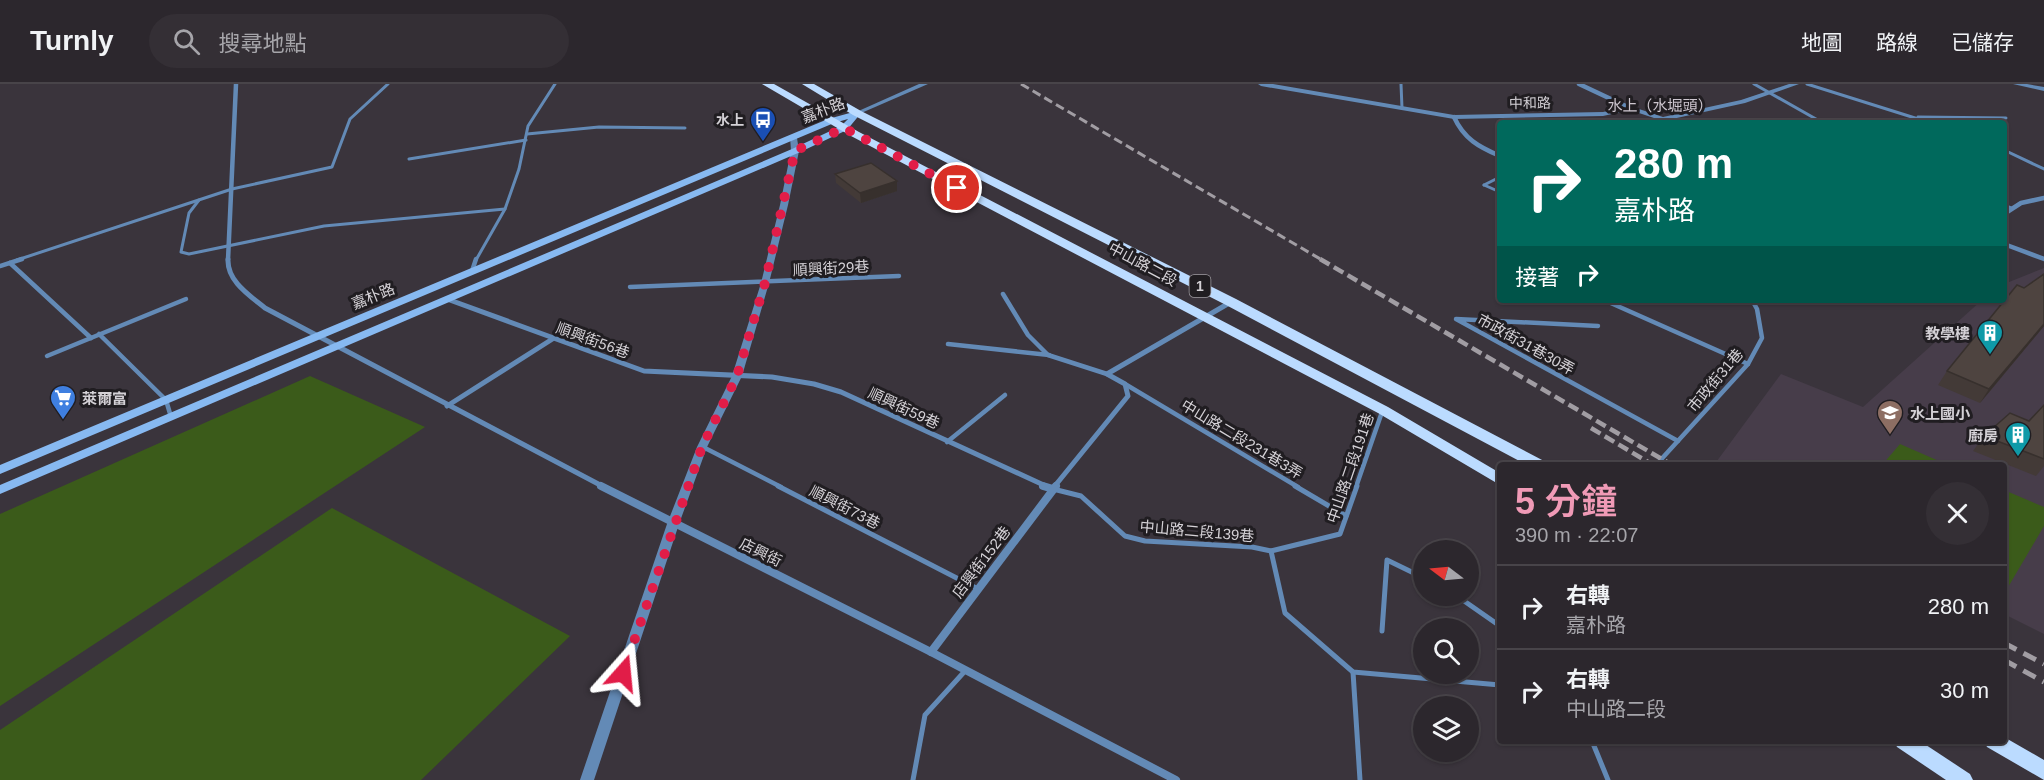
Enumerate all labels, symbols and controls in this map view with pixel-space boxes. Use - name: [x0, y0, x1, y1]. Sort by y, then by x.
- search box: [149, 14, 569, 68]
- text: Turnly: [30, 25, 113, 56]
- icon: search: [170, 25, 203, 58]
- text: 搜尋地點: [218, 31, 307, 56]
- text: 地圖: [1801, 31, 1843, 54]
- text: 路線: [1876, 31, 1918, 54]
- text: 已儲存: [1951, 31, 2014, 54]
- street label: 嘉朴路: [799, 94, 847, 126]
- street label: 中和路: [1509, 95, 1551, 111]
- district label: 水上（水堀頭）: [1607, 97, 1713, 114]
- bus stop icon: 水上: [748, 105, 778, 143]
- place label: 水上: [716, 112, 744, 128]
- text: 280 m: [1614, 140, 1733, 187]
- icon: right: [1515, 144, 1593, 222]
- pin: [931, 162, 982, 213]
- icon: arrive: [940, 171, 973, 204]
- text: 嘉朴路: [1614, 196, 1695, 226]
- street label: 中山路二段: [1106, 239, 1180, 289]
- street label: 順興街29巷: [792, 258, 870, 278]
- icon: right: [1571, 258, 1604, 291]
- text: 接著: [1515, 265, 1559, 290]
- road number: 1: [1190, 275, 1210, 297]
- street label: 嘉朴路: [349, 280, 397, 312]
- street label: 市政街31巷30弄: [1474, 310, 1578, 378]
- building icon: 教學樓: [1975, 318, 2005, 356]
- street label: 順興街56巷: [554, 319, 632, 361]
- place label: 教學樓: [1925, 325, 1970, 342]
- street label: 市政街31巷: [1684, 345, 1746, 415]
- supermarket icon: 萊爾富: [48, 383, 78, 421]
- street label: 順興街59巷: [866, 384, 942, 432]
- place label: 萊爾富: [82, 390, 127, 407]
- street label: 中山路二段231巷3弄: [1178, 396, 1306, 482]
- school or university icon: 水上國小: [1875, 398, 1905, 436]
- place label: 水上國小: [1910, 405, 1971, 422]
- street label: 中山路二段191巷: [1323, 411, 1377, 525]
- building icon: 廚房: [2003, 420, 2033, 458]
- place label: 廚房: [1968, 427, 1998, 444]
- text: 5 分鐘: [1515, 481, 1617, 522]
- street label: 順興街73巷: [807, 482, 883, 532]
- button: close: [1926, 482, 1989, 545]
- street label: 中山路二段139巷: [1139, 518, 1255, 544]
- street label: 店興街152巷: [949, 523, 1013, 601]
- text: 390 m · 22:07: [1515, 524, 1638, 546]
- street label: 店興街: [737, 534, 785, 570]
- north arrow: [1413, 540, 1479, 606]
- map controls: [1413, 540, 1479, 762]
- text: 右轉: [1566, 583, 1610, 608]
- icon: right: [1515, 591, 1548, 624]
- text: 280 m: [1928, 594, 1989, 619]
- text: 嘉朴路: [1566, 614, 1626, 636]
- button: search: [1413, 618, 1479, 684]
- position arrow: [591, 641, 655, 705]
- text: 右轉: [1566, 667, 1610, 692]
- icon: right: [1515, 675, 1548, 708]
- text: 30 m: [1940, 678, 1989, 703]
- button: layers: [1413, 696, 1479, 762]
- text: 中山路二段: [1566, 698, 1666, 720]

